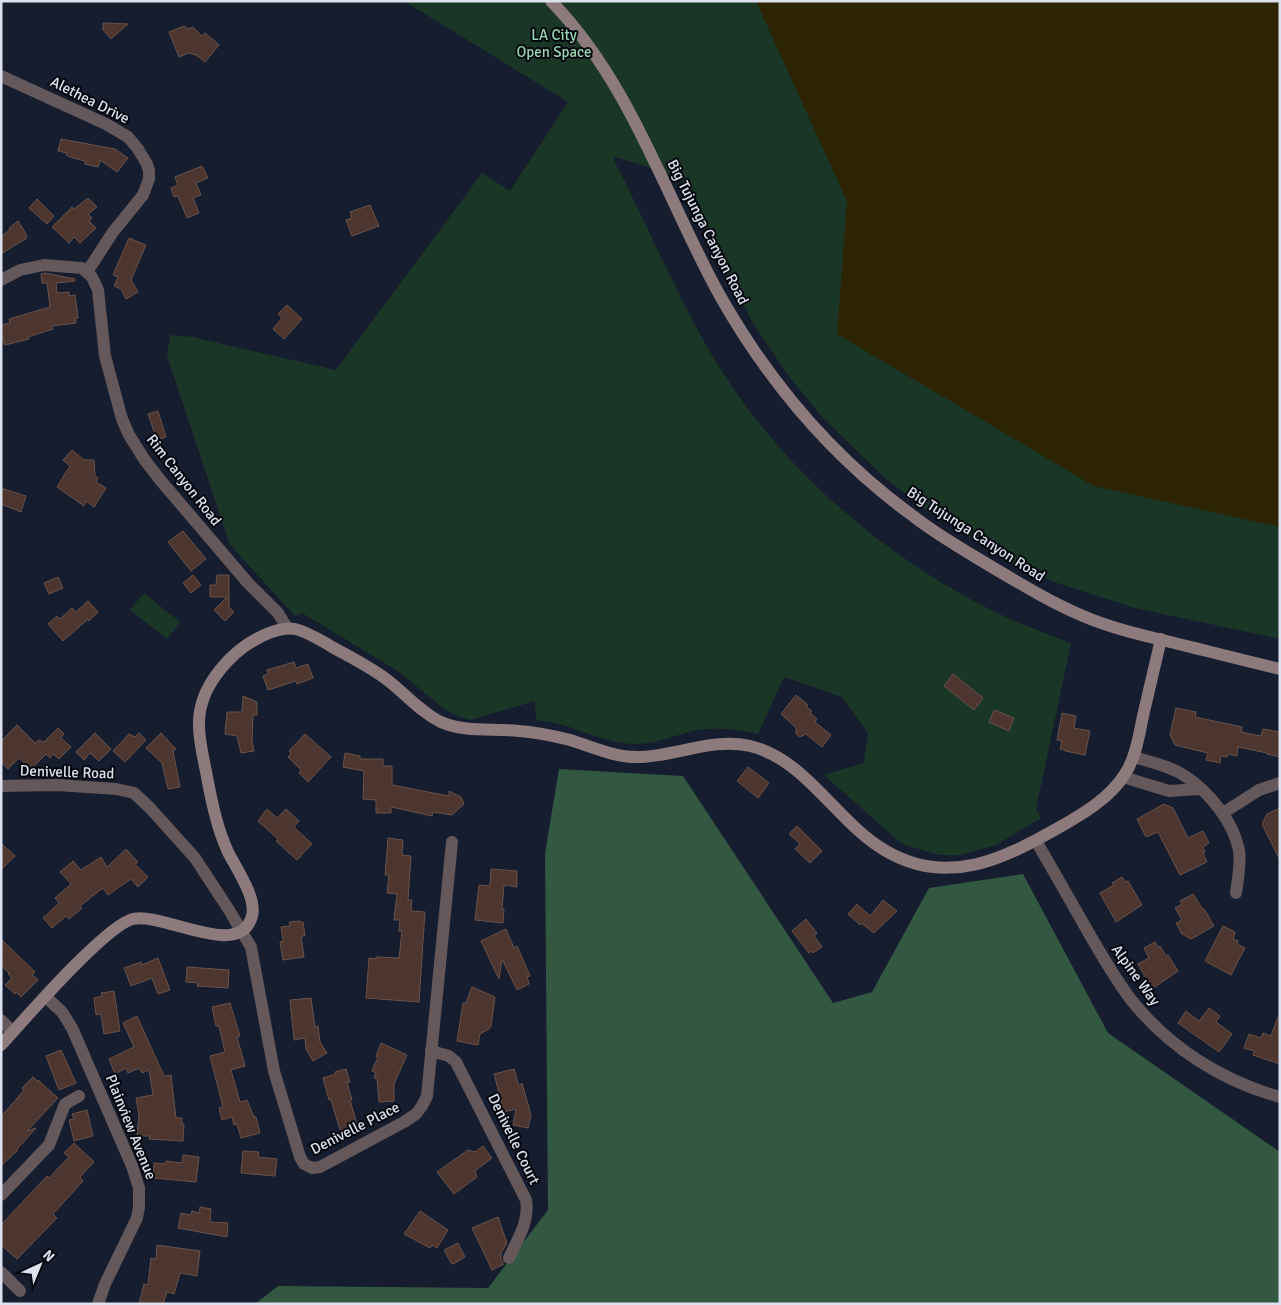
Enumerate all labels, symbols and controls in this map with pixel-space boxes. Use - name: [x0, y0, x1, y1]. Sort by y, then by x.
- park label: LA City Open Space: [516, 26, 592, 61]
- street label: Alethea Drive: [48, 72, 132, 128]
- street label: Big Tujunga Canyon Road: [663, 156, 753, 308]
- street label: Rim Canyon Road: [143, 431, 225, 529]
- street label: Big Tujunga Canyon Road: [904, 483, 1048, 585]
- street label: Denivelle Road: [19, 761, 115, 783]
- street label: Alpine Way: [1108, 941, 1164, 1009]
- street label: Plainview Avenue: [102, 1072, 160, 1182]
- street label: Denivelle Court: [484, 1091, 544, 1187]
- street label: Denivelle Place: [307, 1098, 403, 1158]
- north arrow: [15, 1240, 65, 1290]
- text: N: [39, 1247, 58, 1266]

